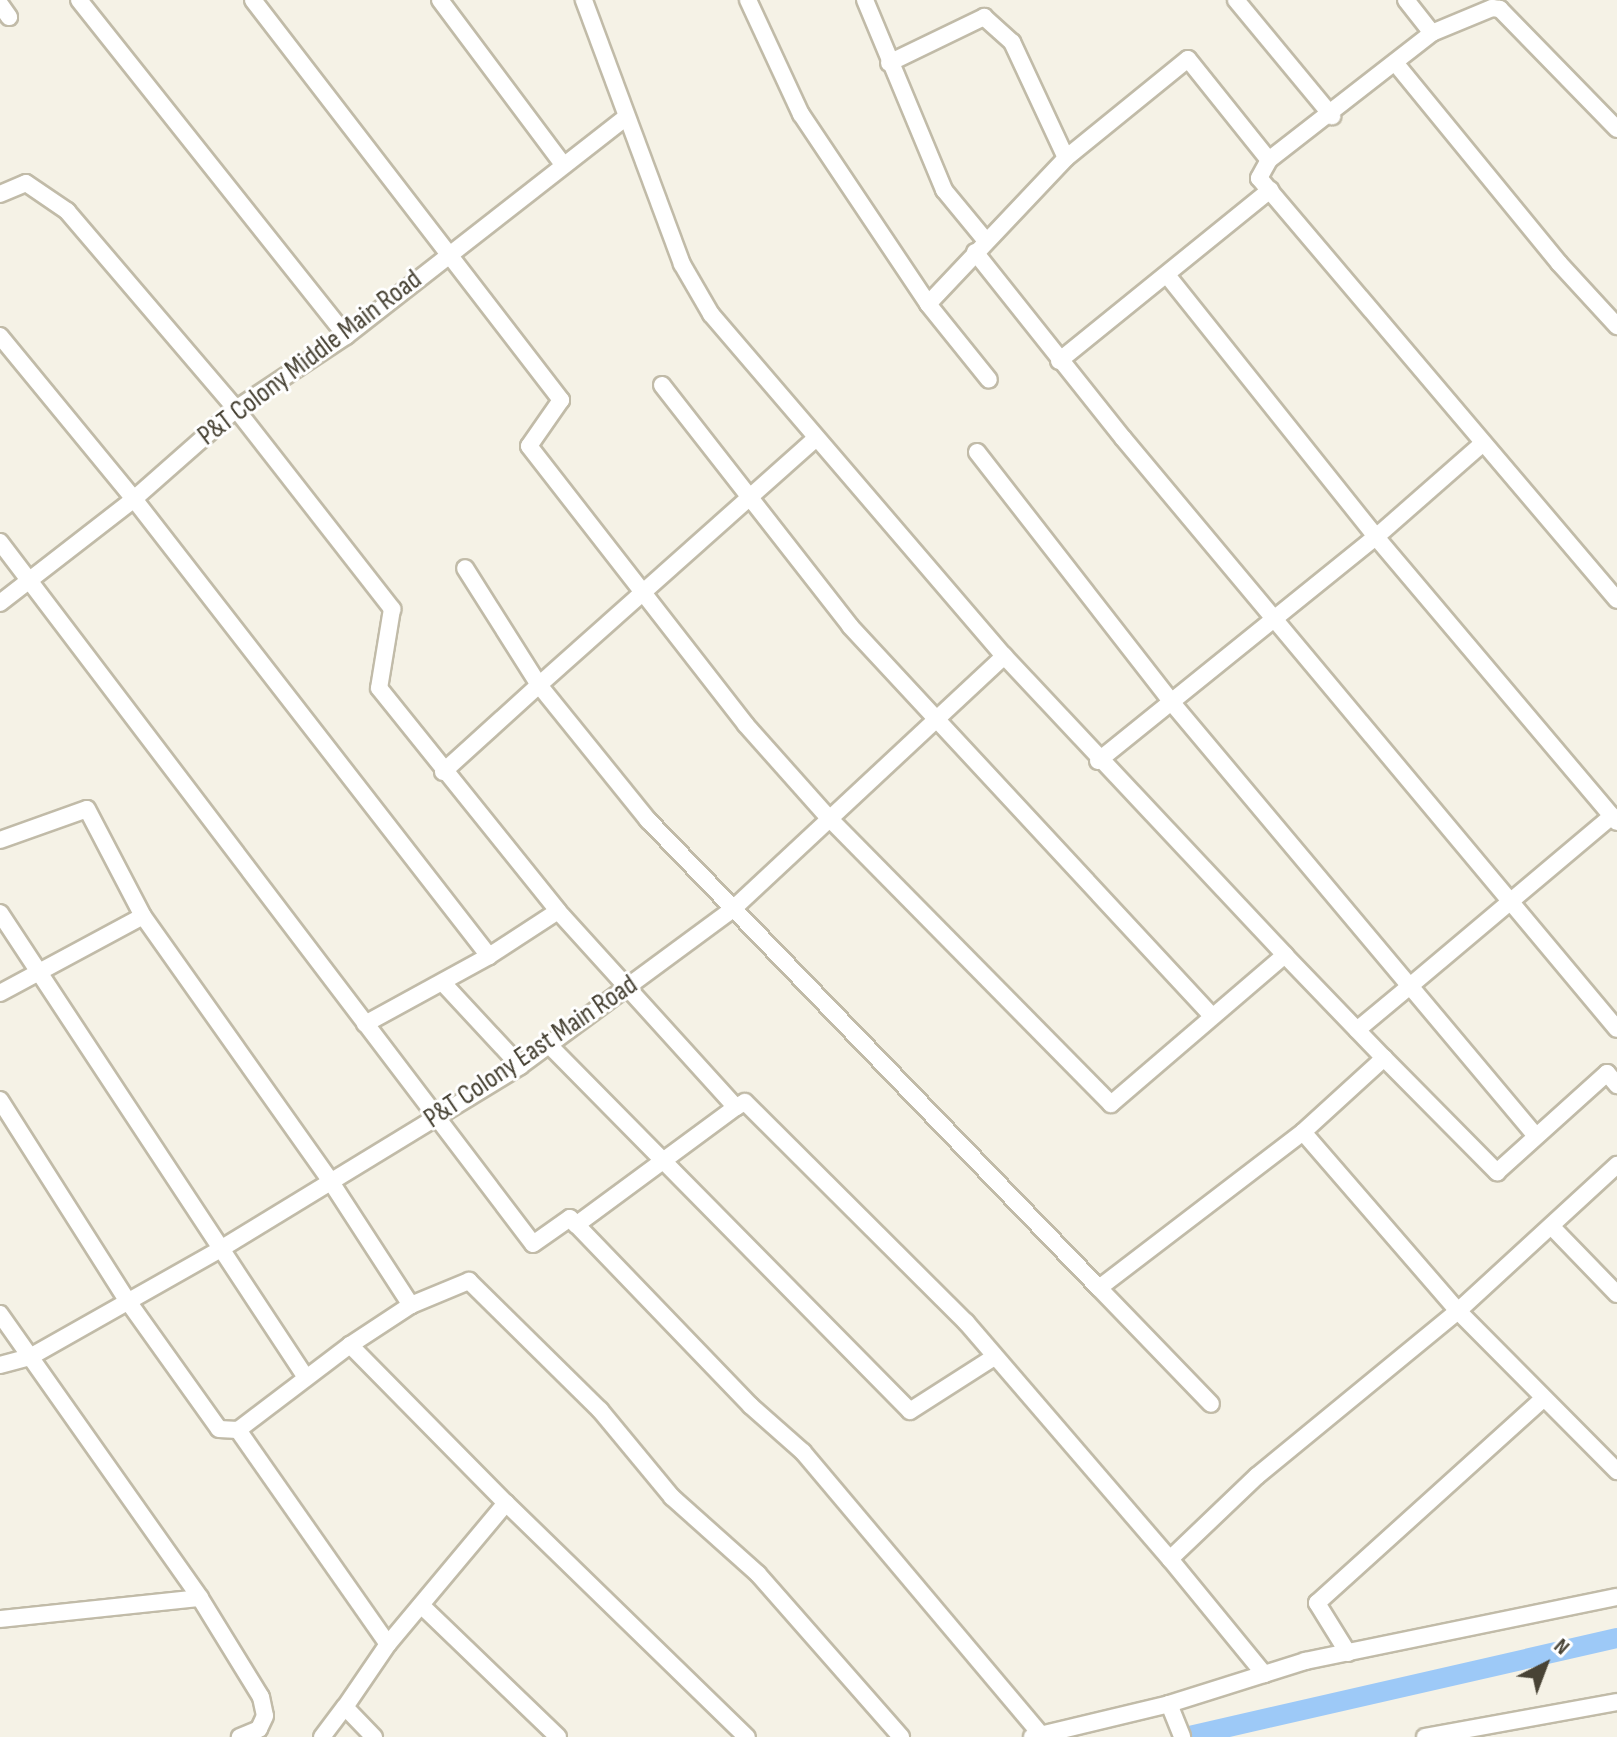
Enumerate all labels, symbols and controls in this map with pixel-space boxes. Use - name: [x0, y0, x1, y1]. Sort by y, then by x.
- street label: P&T Colony Middle Main Road: [192, 263, 428, 453]
- street label: P&T Colony East Main Road: [418, 968, 644, 1136]
- north arrow: [1505, 1625, 1585, 1705]
- text: N: [1548, 1633, 1575, 1661]

